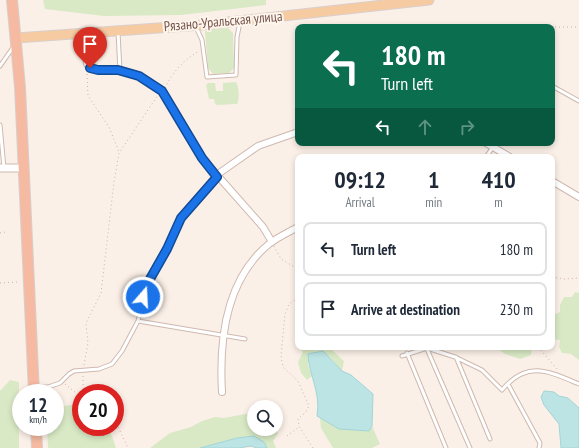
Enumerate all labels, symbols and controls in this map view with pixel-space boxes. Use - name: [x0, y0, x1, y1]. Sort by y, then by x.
- street label: Рязано-Уральская улица: [163, 7, 283, 35]
- pin: [73, 27, 107, 68]
- icon: arrive: [79, 33, 101, 55]
- text: 180 m: [381, 36, 445, 73]
- icon: left: [315, 40, 367, 92]
- text: Turn left: [381, 72, 433, 95]
- icon: left: [372, 116, 394, 138]
- icon: ahead: [414, 116, 436, 138]
- icon: right: [456, 116, 478, 138]
- text: 09:12: [334, 164, 386, 195]
- text: 1: [428, 164, 439, 195]
- text: 410: [481, 164, 516, 195]
- text: Arrival: [345, 194, 375, 211]
- text: min: [425, 194, 442, 211]
- text: m: [494, 194, 503, 211]
- icon: left: [317, 238, 339, 260]
- text: Turn left: [351, 240, 396, 259]
- text: 180 m: [500, 240, 533, 259]
- position arrow: [122, 276, 164, 318]
- icon: arrive: [317, 298, 339, 320]
- text: Arrive at destination: [351, 300, 460, 319]
- text: 230 m: [500, 300, 533, 319]
- speed limit sign: 20: [72, 384, 124, 436]
- text: 12: [28, 392, 48, 418]
- map controls: [247, 400, 283, 436]
- button: search: [247, 400, 283, 436]
- text: km/h: [29, 413, 47, 426]

